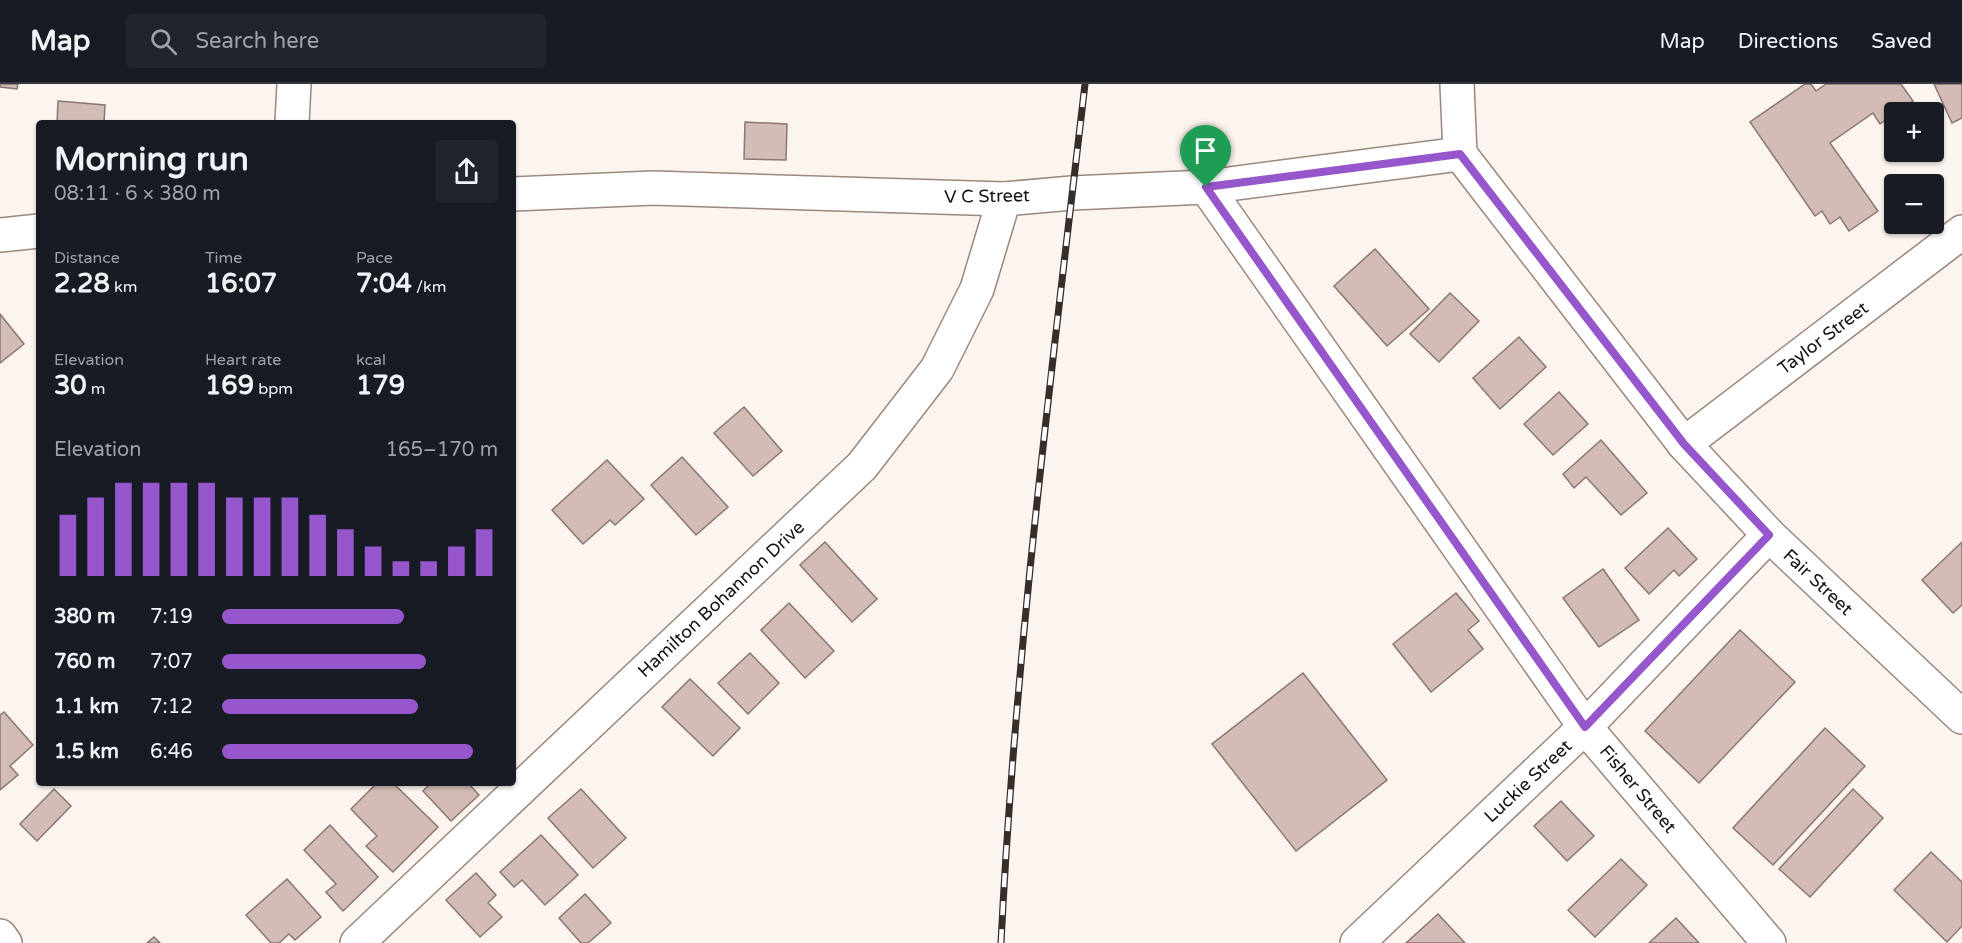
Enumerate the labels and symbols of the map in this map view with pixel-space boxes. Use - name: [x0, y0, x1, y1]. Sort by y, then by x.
- pin: [1180, 125, 1231, 187]
- street label: V C Street: [944, 184, 1030, 208]
- street label: Taylor Street: [1773, 297, 1873, 379]
- street label: Hamilton Bohannon Drive: [633, 516, 809, 682]
- street label: Fair Street: [1779, 544, 1857, 620]
- street label: Luckie Street: [1480, 735, 1576, 827]
- street label: Fisher Street: [1595, 741, 1681, 838]

